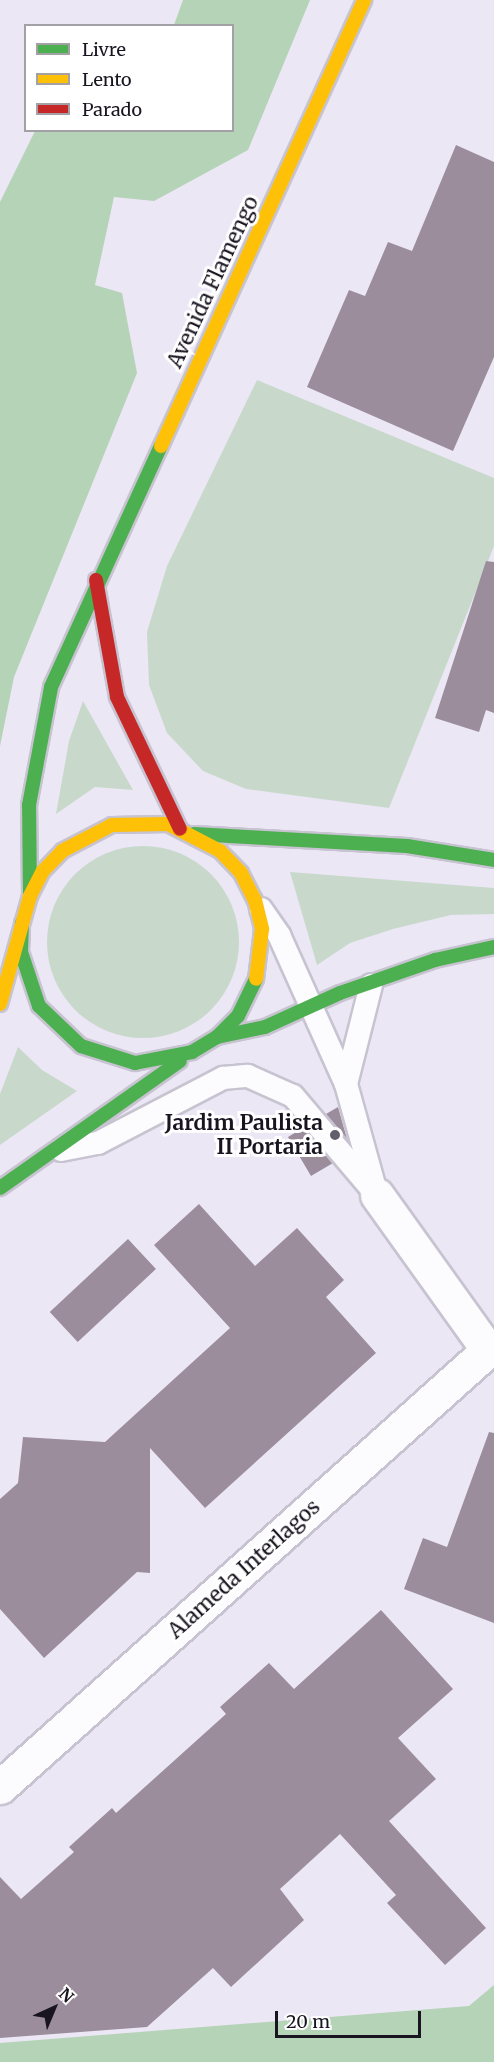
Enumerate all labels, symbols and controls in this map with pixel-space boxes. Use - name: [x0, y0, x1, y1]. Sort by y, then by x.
- legend: [24, 24, 234, 132]
- text: Livre: [82, 38, 126, 61]
- text: Lento: [82, 68, 132, 91]
- text: Parado: [82, 98, 142, 121]
- street label: Avenida Flamengo: [162, 192, 264, 372]
- place label: Jardim Paulista II Portaria: [165, 1110, 323, 1160]
- marker: Jardim Paulista II Portaria: [328, 1128, 342, 1142]
- street label: Alameda Interlagos: [163, 1494, 325, 1644]
- north arrow: [24, 1978, 84, 2038]
- text: N: [55, 1983, 78, 2007]
- scale bar: [278, 1999, 424, 2037]
- text: 20 m: [286, 2010, 330, 2033]

